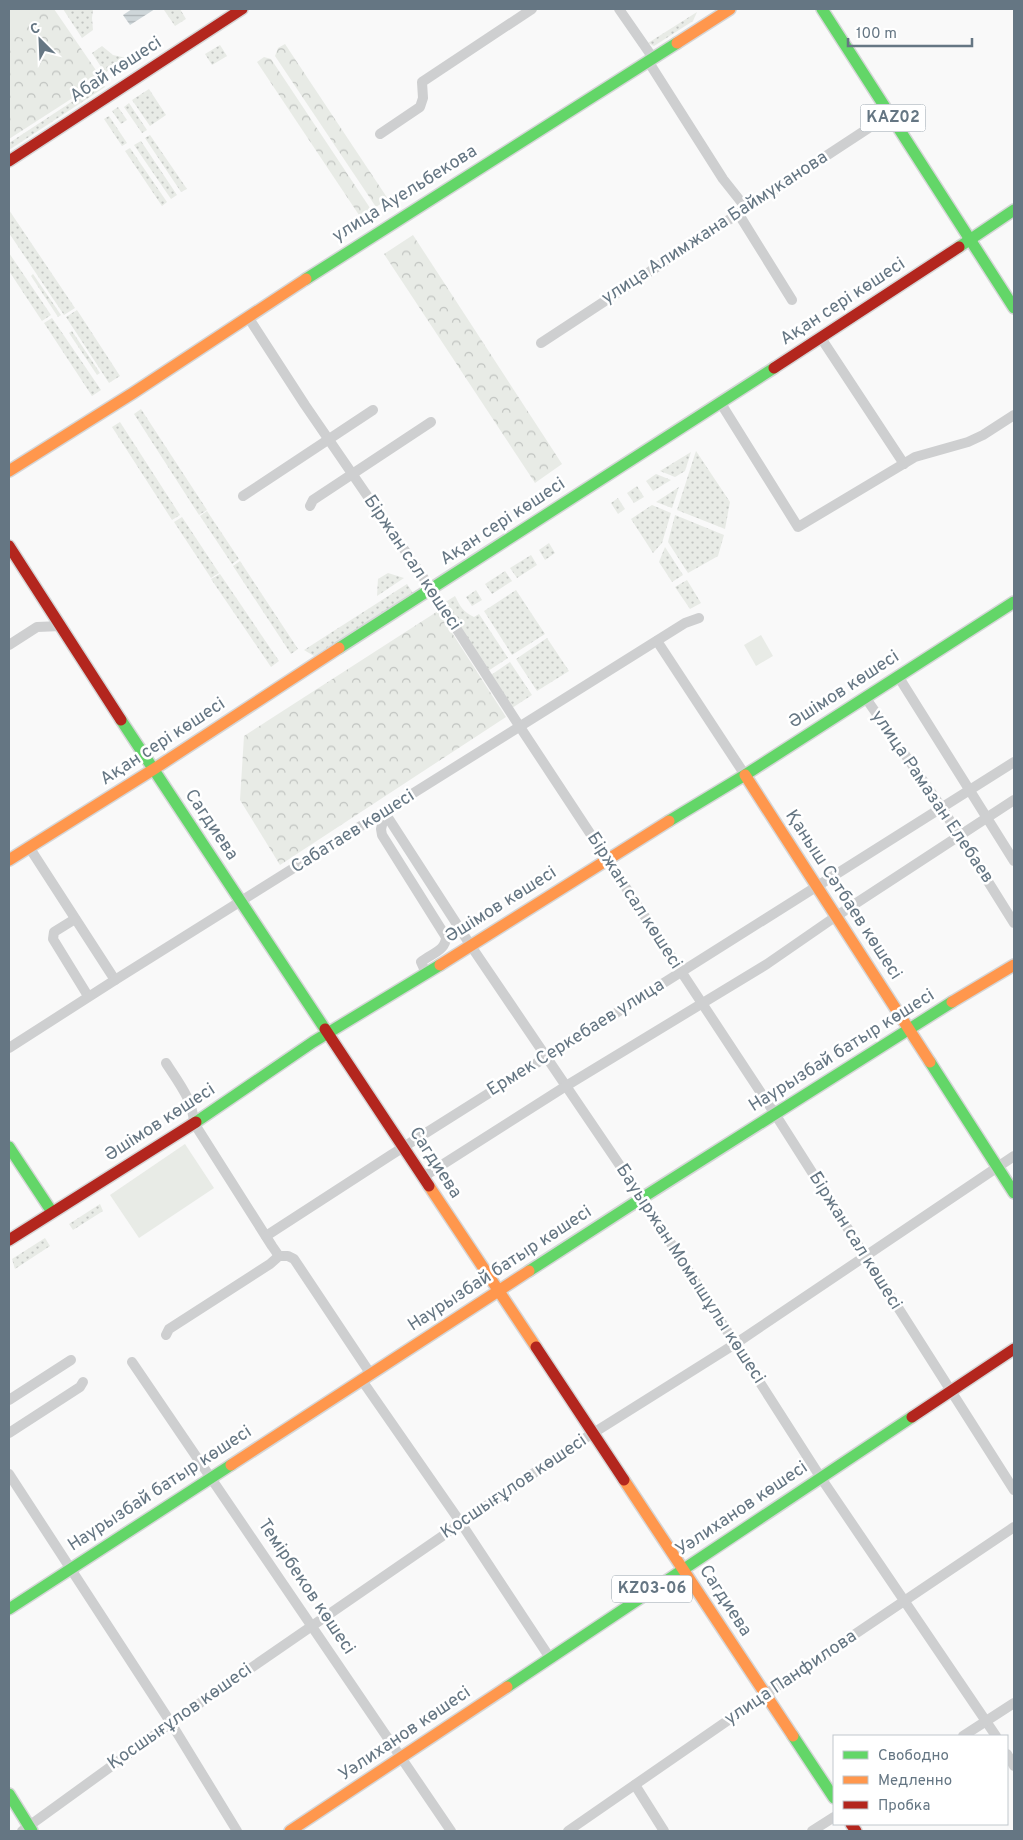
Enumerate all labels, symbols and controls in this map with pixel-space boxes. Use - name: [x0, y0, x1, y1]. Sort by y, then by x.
- north arrow: [15, 15, 65, 65]
- scale bar: [848, 15, 972, 47]
- text: С: [28, 20, 43, 39]
- text: 100 m: [856, 25, 897, 44]
- street label: Абай көшесі: [66, 32, 166, 108]
- road number: KАZ02: [860, 105, 926, 132]
- street label: улица Ауельбекова: [328, 140, 482, 248]
- street label: улица Алимжана Баймуканова: [597, 146, 833, 310]
- street label: Ақан сері көшесі: [776, 253, 910, 351]
- street label: Ақан сері көшесі: [436, 473, 570, 571]
- street label: Біржан сал көшесі: [358, 491, 466, 635]
- street label: Әшімов көшесі: [784, 646, 904, 734]
- street label: Ақан сері көшесі: [96, 693, 230, 791]
- street label: улица Рамазан Елебаев: [865, 706, 999, 888]
- street label: Сагдиева: [179, 785, 243, 865]
- street label: Сабатаев көшесі: [287, 785, 419, 879]
- street label: Қаныш Сәтбаев көшесі: [779, 806, 907, 984]
- street label: Біржан сал көшесі: [581, 828, 687, 974]
- street label: Әшімов көшесі: [441, 861, 561, 949]
- street label: Ермек Серкебаев улица: [483, 974, 669, 1102]
- street label: Наурызбай батыр көшесі: [745, 984, 939, 1118]
- street label: Әшімов көшесі: [100, 1079, 220, 1167]
- street label: Сагдиева: [403, 1123, 467, 1203]
- street label: Бауыржан Момышұлы көшесі: [610, 1160, 770, 1388]
- street label: Біржан сал көшесі: [803, 1168, 907, 1314]
- street label: Наурызбай батыр көшесі: [404, 1201, 596, 1337]
- street label: Наурызбай батыр көшесі: [64, 1421, 256, 1557]
- street label: Қосшығұлов көшесі: [437, 1430, 591, 1544]
- street label: Уәлиханов көшесі: [672, 1456, 812, 1562]
- street label: Темірбеков көшесі: [252, 1515, 360, 1659]
- street label: Сагдиева: [693, 1561, 757, 1641]
- road number: KZ03-06: [612, 1576, 692, 1602]
- street label: улица Панфилова: [720, 1625, 862, 1731]
- street label: Қосшығұлов көшесі: [103, 1658, 257, 1776]
- street label: Уәлиханов көшесі: [335, 1681, 475, 1787]
- legend: [833, 1735, 1008, 1825]
- text: Свободно: [878, 1747, 949, 1766]
- text: Медленно: [878, 1772, 952, 1791]
- text: Пробка: [878, 1797, 930, 1816]

